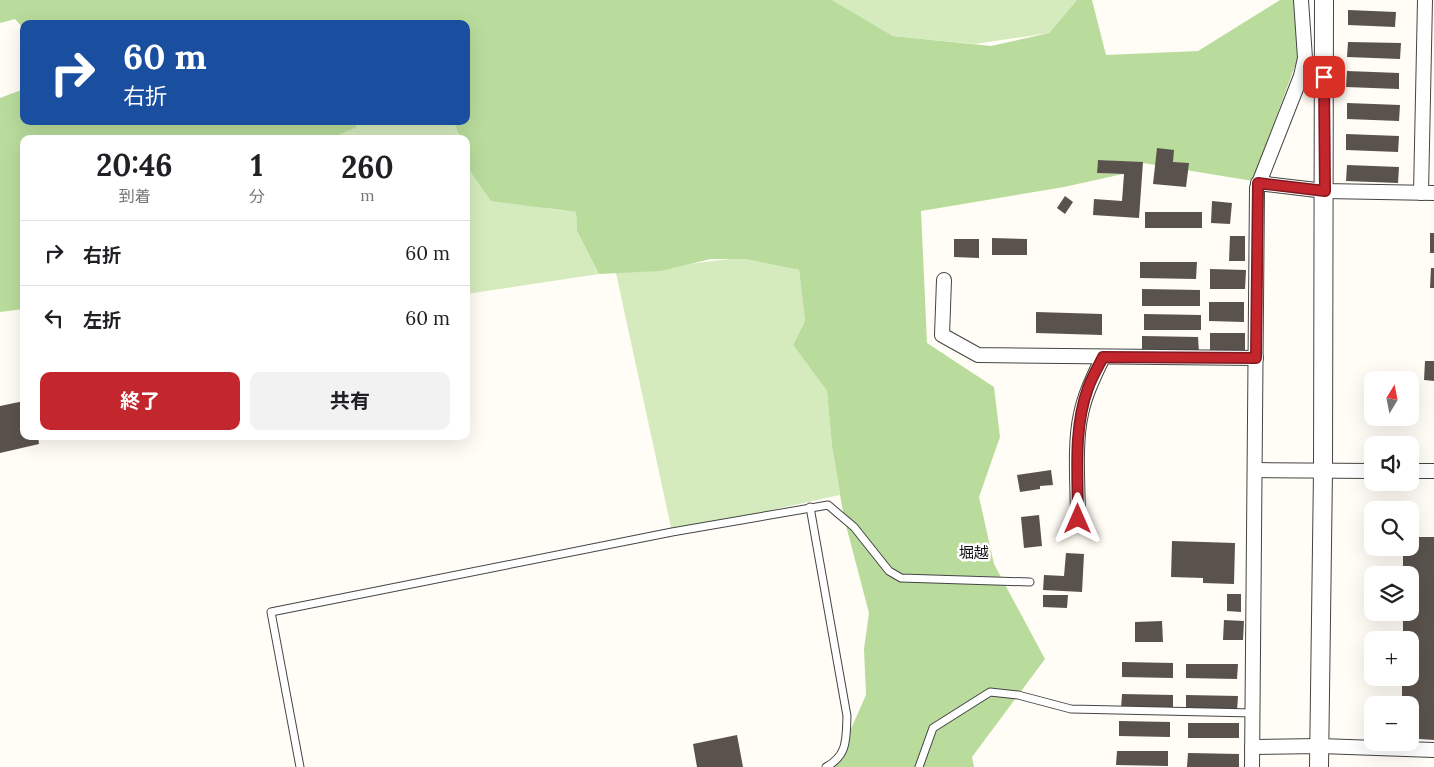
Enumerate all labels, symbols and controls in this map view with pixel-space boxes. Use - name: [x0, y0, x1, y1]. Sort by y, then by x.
- text: 60 m: [123, 34, 207, 79]
- icon: right: [40, 40, 105, 105]
- pin: [1303, 56, 1345, 98]
- icon: arrive: [1310, 63, 1338, 91]
- text: 右折: [123, 82, 167, 110]
- text: 20:46: [96, 146, 173, 184]
- text: 1: [251, 146, 263, 184]
- text: 260: [341, 148, 394, 186]
- text: m: [360, 185, 375, 205]
- text: 到着: [118, 186, 150, 206]
- text: 分: [249, 186, 265, 206]
- icon: right: [40, 239, 68, 267]
- text: 60 m: [405, 241, 450, 265]
- text: 右折: [83, 243, 121, 267]
- icon: left: [40, 304, 68, 332]
- text: 60 m: [405, 306, 450, 330]
- text: 左折: [83, 308, 121, 332]
- north arrow: [1364, 371, 1419, 426]
- map controls: [1364, 371, 1419, 751]
- button: 終了: [40, 372, 240, 430]
- button: 共有: [250, 372, 450, 430]
- button: sound: [1364, 436, 1419, 491]
- position arrow: [1051, 492, 1103, 544]
- button: search: [1364, 501, 1419, 556]
- district label: 堀越: [959, 543, 989, 562]
- button: layers: [1364, 566, 1419, 621]
- button: +: [1364, 631, 1419, 686]
- button: −: [1364, 696, 1419, 751]

